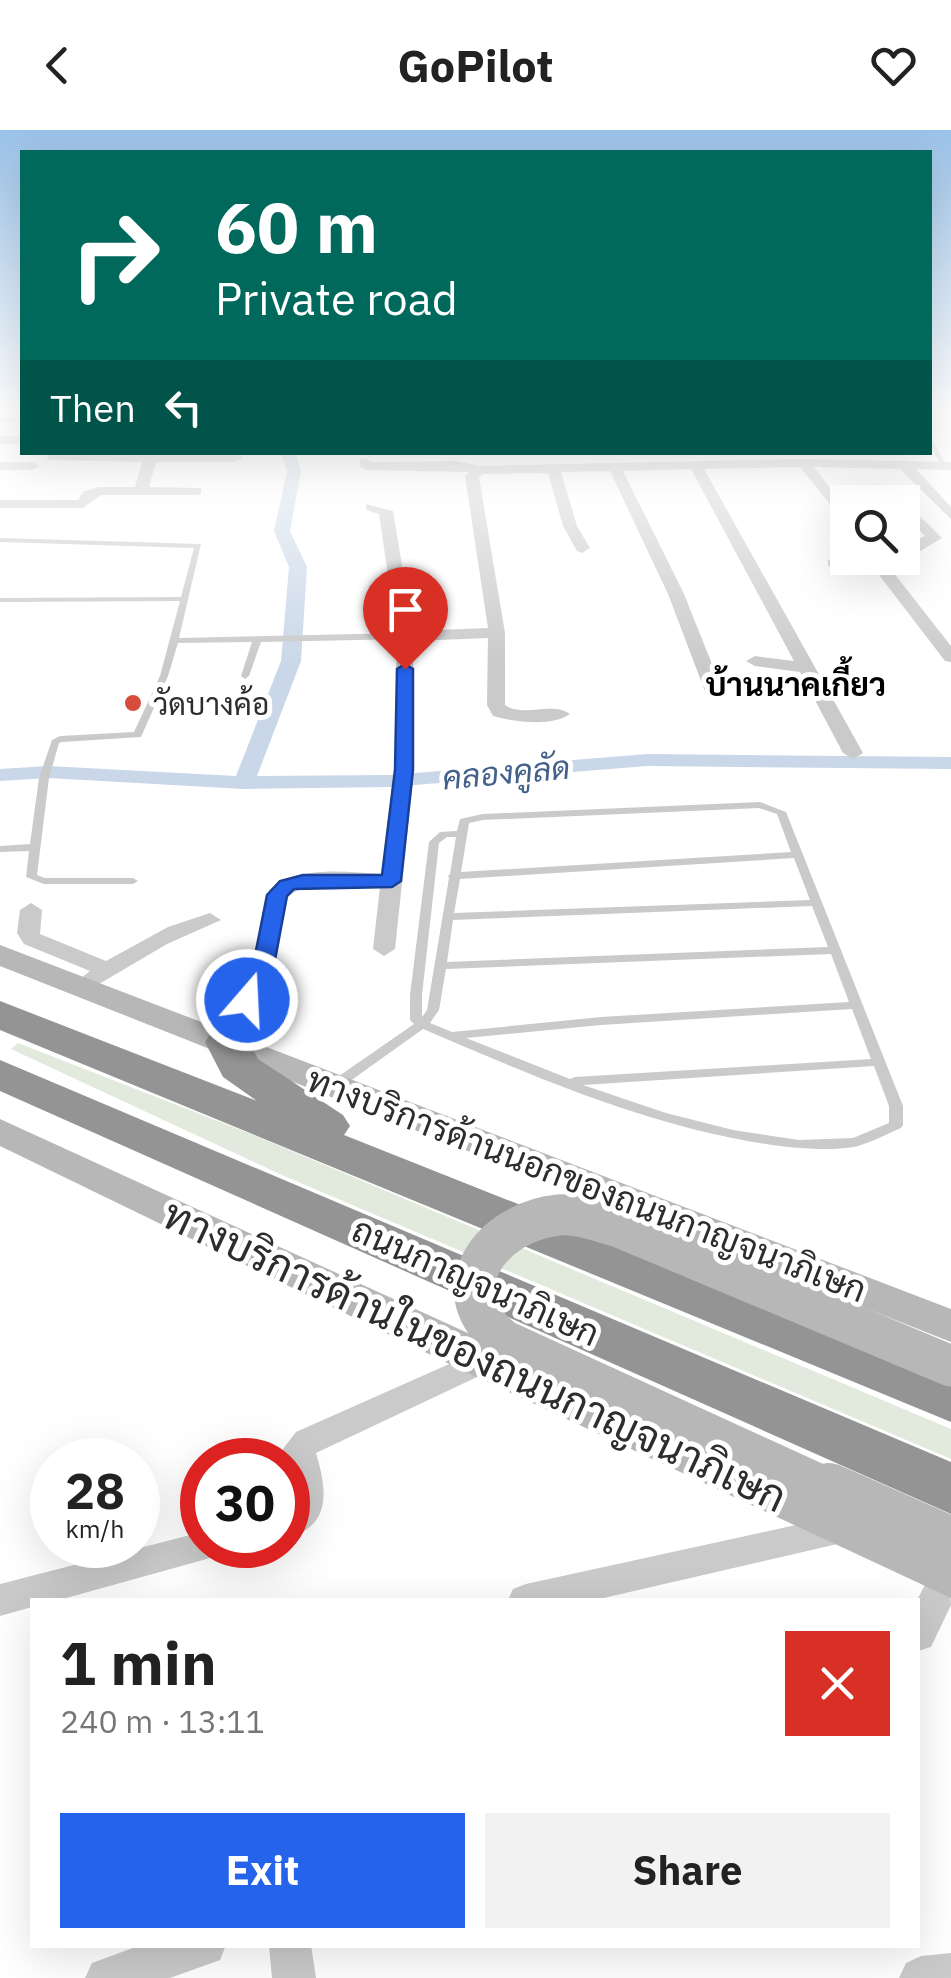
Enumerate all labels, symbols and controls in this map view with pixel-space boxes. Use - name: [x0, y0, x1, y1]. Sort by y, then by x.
- text: GoPilot: [397, 36, 554, 94]
- icon: back: [30, 38, 85, 93]
- icon: heart: [866, 38, 921, 93]
- text: 60 m: [215, 181, 378, 272]
- icon: right: [50, 190, 180, 320]
- text: Private road: [215, 269, 458, 327]
- icon: left: [156, 380, 211, 435]
- text: Then: [50, 383, 136, 432]
- map controls: [830, 485, 920, 575]
- button: search: [830, 485, 920, 575]
- pin: [363, 567, 448, 670]
- icon: arrive: [378, 582, 433, 637]
- district label: บ้านนาคเกี้ยว: [706, 656, 886, 705]
- place label: วัดบางค้อ: [153, 684, 269, 723]
- marker: วัดบางค้อ: [122, 692, 144, 714]
- water label: คลองคูลัด: [440, 746, 572, 800]
- position arrow: [195, 948, 299, 1052]
- street label: ทางบริการด้านนอกของถนนกาญจนาภิเษก: [301, 1058, 873, 1310]
- street label: ทางบริการด้านในของถนนกาญจนาภิเษก: [154, 1186, 796, 1524]
- street label: ถนนกาญจนาภิเษก: [346, 1208, 606, 1354]
- speed limit sign: 30: [180, 1438, 310, 1568]
- text: 28: [65, 1458, 125, 1523]
- text: km/h: [66, 1512, 124, 1545]
- text: 1 min: [60, 1623, 217, 1702]
- button: close: [785, 1631, 890, 1736]
- text: 240 m · 13:11: [60, 1700, 265, 1742]
- button: Exit: [60, 1813, 465, 1928]
- button: Share: [485, 1813, 890, 1928]

